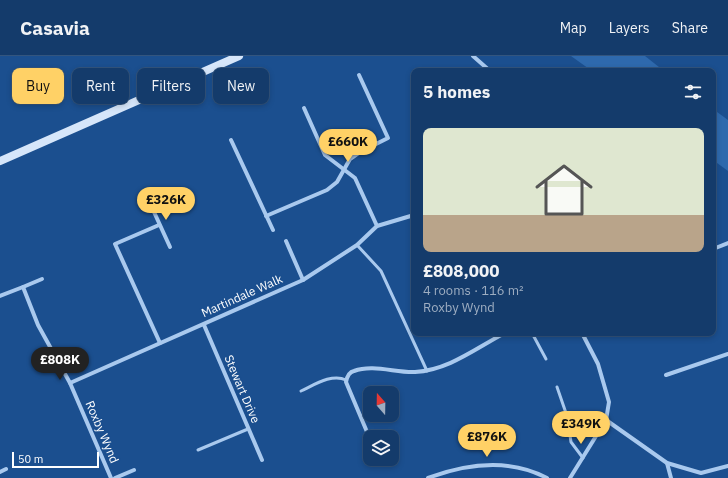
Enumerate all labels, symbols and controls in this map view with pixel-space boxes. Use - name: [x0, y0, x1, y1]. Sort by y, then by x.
- text: Casavia: [20, 16, 90, 40]
- text: Map: [560, 19, 587, 37]
- text: Layers: [609, 19, 650, 37]
- text: Share: [672, 19, 708, 37]
- chip: Buy: [12, 68, 64, 104]
- chip: Rent: [72, 68, 129, 104]
- chip: Filters: [137, 68, 205, 104]
- chip: New: [213, 68, 269, 104]
- text: 5 homes: [423, 81, 490, 103]
- icon: filters: [682, 81, 704, 103]
- pin: £660K: [320, 129, 376, 163]
- text: £660K: [328, 133, 368, 150]
- icon: home: [528, 154, 600, 226]
- pin: £326K: [138, 187, 194, 221]
- text: £326K: [146, 191, 186, 208]
- text: £808,000: [423, 260, 499, 282]
- street label: Martindale Walk: [199, 271, 285, 320]
- text: 4 rooms · 116 m²: [423, 282, 524, 299]
- text: Roxby Wynd: [423, 299, 495, 316]
- pin: £808K: [32, 347, 88, 381]
- text: £808K: [40, 351, 80, 368]
- street label: Stewart Drive: [221, 352, 264, 425]
- north arrow: [363, 386, 399, 422]
- map controls: [363, 386, 399, 466]
- street label: Roxby Wynd: [83, 398, 122, 465]
- pin: £349K: [553, 411, 609, 445]
- text: £349K: [561, 415, 601, 432]
- pin: £876K: [459, 424, 515, 458]
- text: £876K: [467, 428, 507, 445]
- button: layers: [363, 430, 399, 466]
- scale bar: [12, 450, 99, 469]
- text: 50 m: [18, 452, 43, 466]

